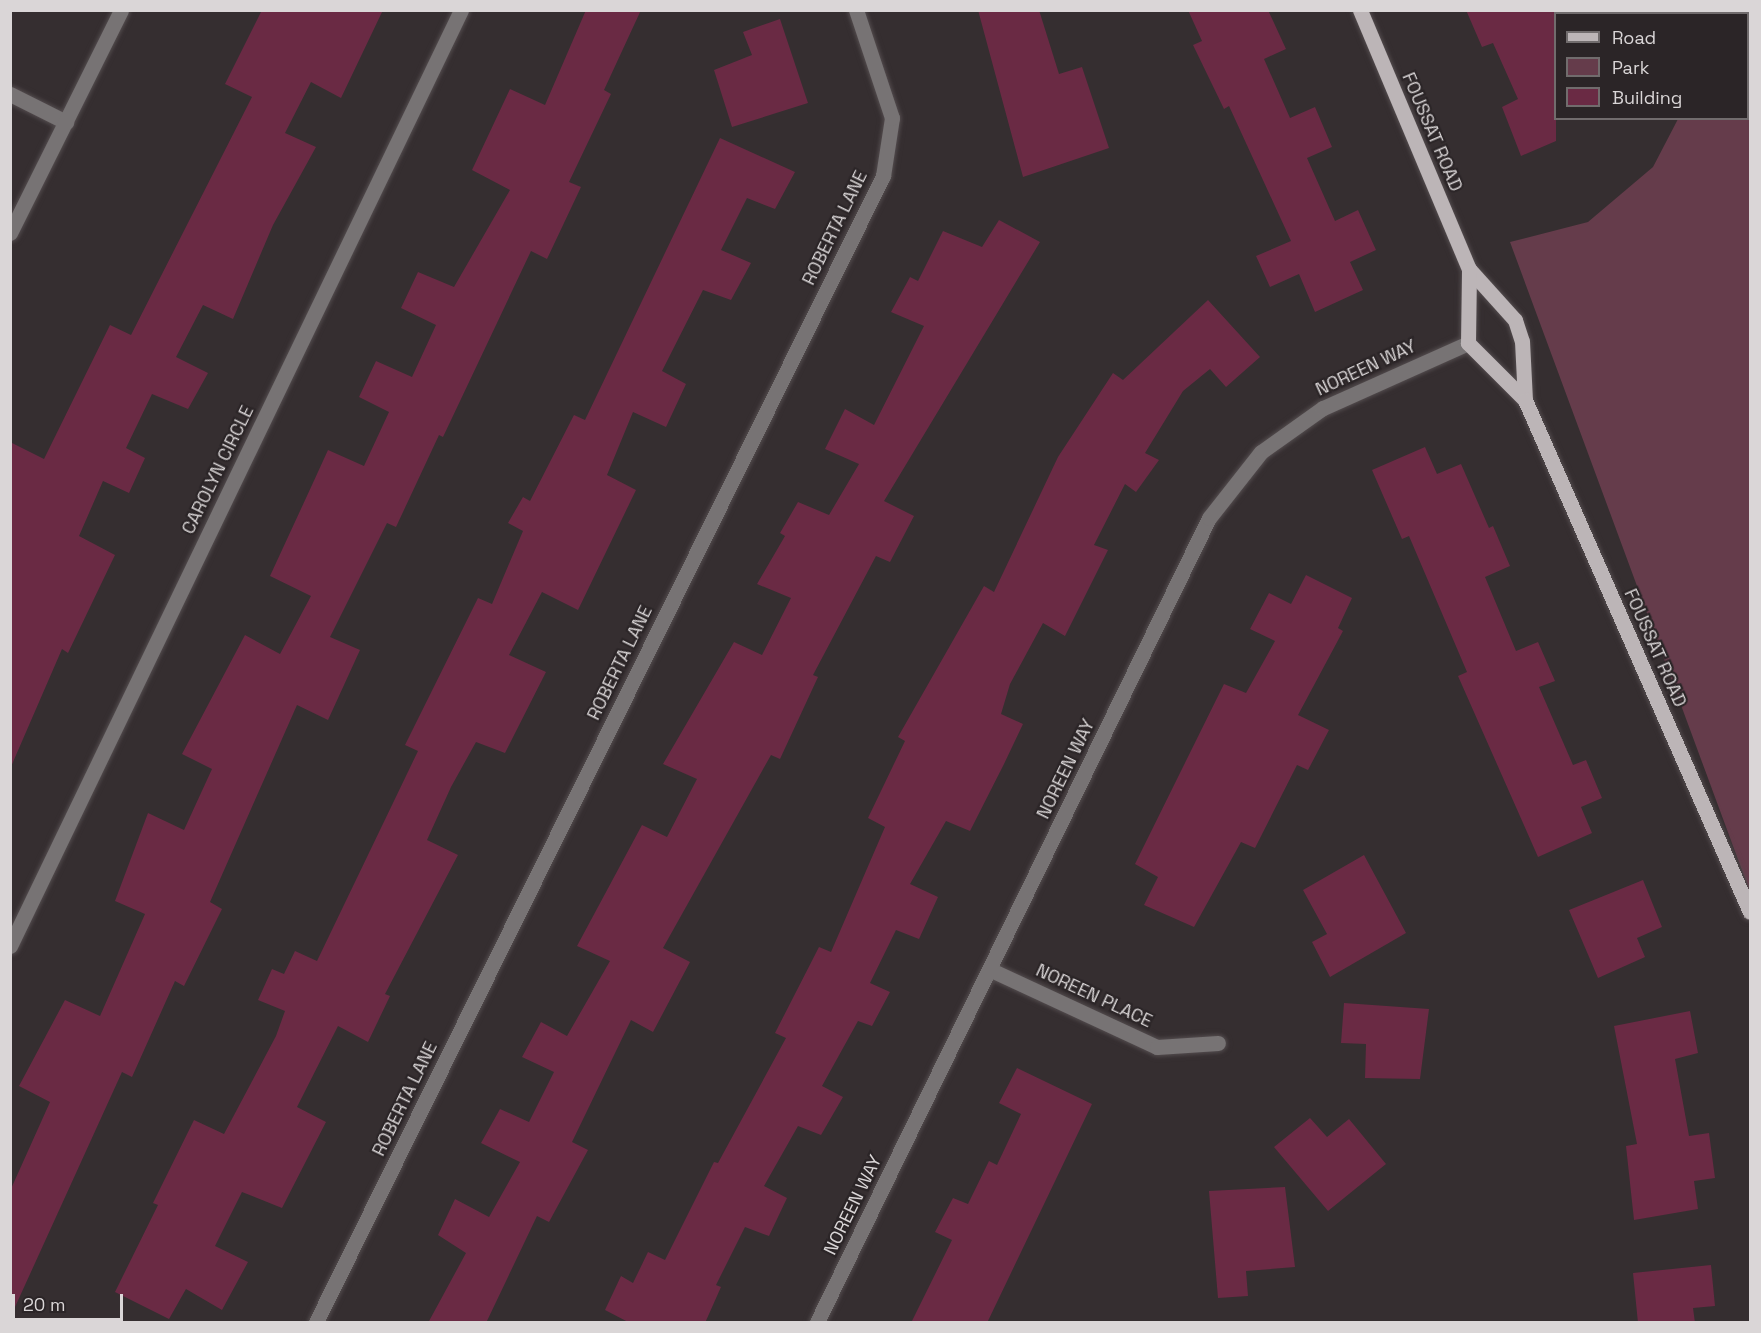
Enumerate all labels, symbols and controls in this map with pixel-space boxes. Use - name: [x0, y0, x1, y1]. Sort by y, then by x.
- legend: [1554, 12, 1749, 120]
- text: Road: [1612, 26, 1656, 49]
- text: Park: [1612, 56, 1649, 79]
- street label: FOUSSAT ROAD: [1397, 69, 1467, 195]
- text: Building: [1612, 86, 1682, 109]
- street label: ROBERTA LANE: [798, 167, 872, 289]
- street label: NOREEN WAY: [1312, 335, 1420, 401]
- street label: CAROLYN CIRCLE: [178, 402, 258, 538]
- street label: FOUSSAT ROAD: [1619, 585, 1691, 711]
- street label: ROBERTA LANE: [583, 602, 657, 724]
- street label: NOREEN WAY: [1033, 716, 1099, 822]
- street label: NOREEN PLACE: [1032, 960, 1156, 1032]
- street label: ROBERTA LANE: [368, 1038, 442, 1160]
- street label: NOREEN WAY: [820, 1152, 886, 1258]
- scale bar: [15, 1282, 126, 1320]
- text: 20 m: [23, 1293, 66, 1316]

